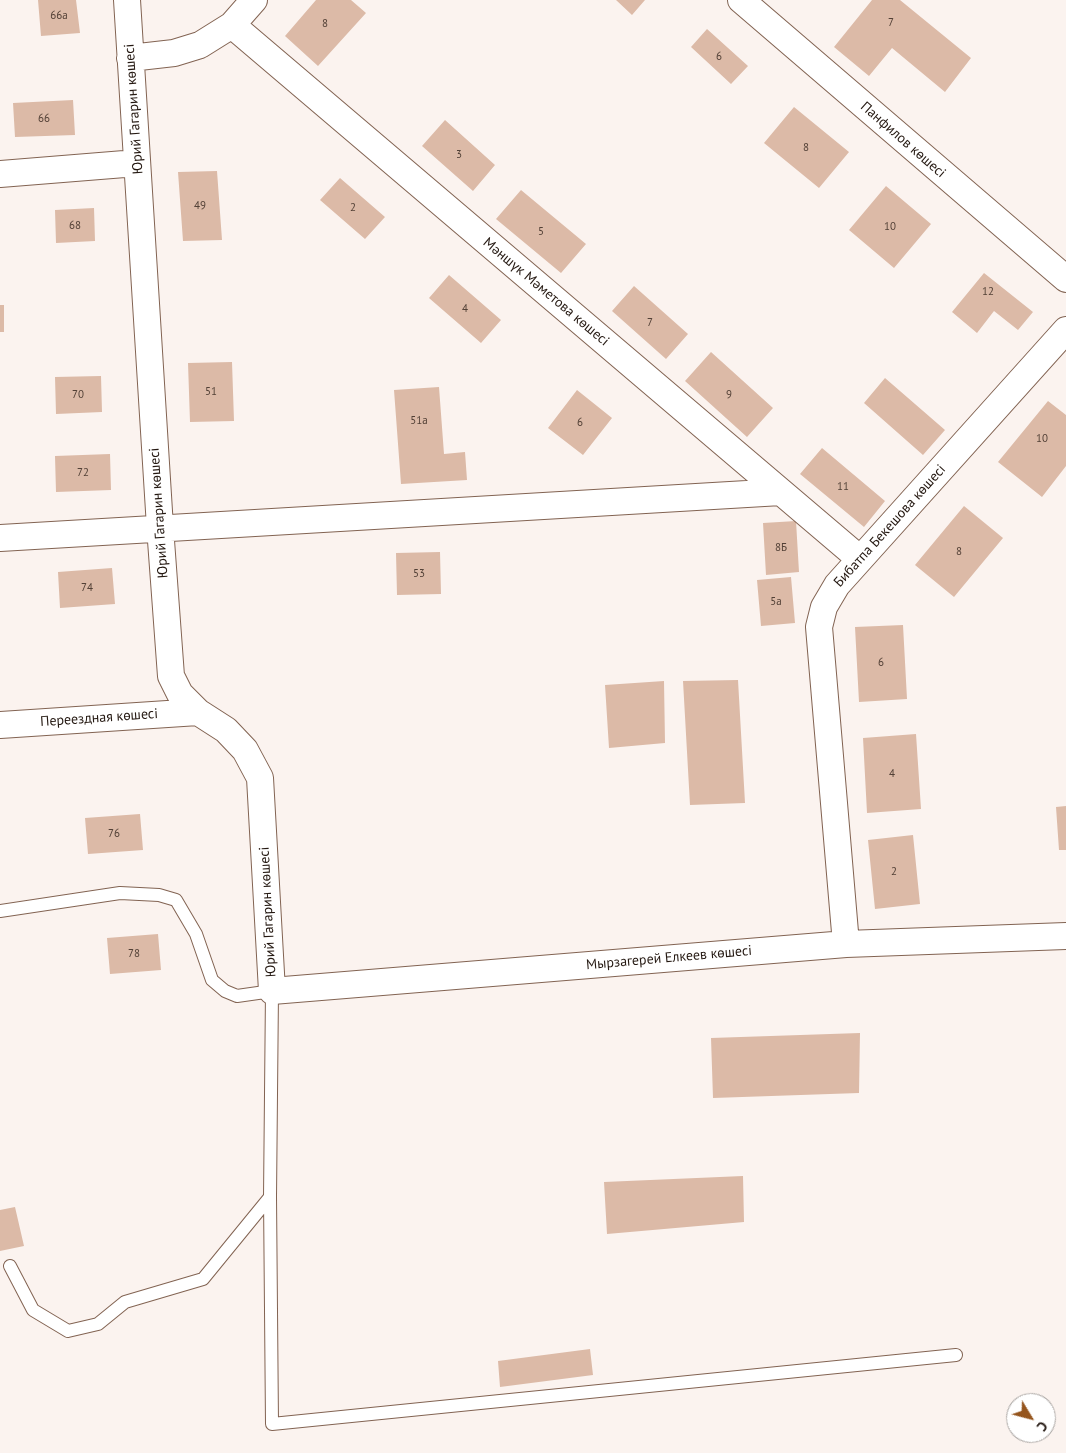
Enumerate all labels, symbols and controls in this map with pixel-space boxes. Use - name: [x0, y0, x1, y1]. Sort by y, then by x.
- house number: 66а: [50, 9, 68, 23]
- house number: 7: [888, 16, 894, 30]
- house number: 8: [322, 17, 328, 31]
- street label: Юрий Гагарин көшесі: [121, 43, 147, 175]
- house number: 6: [716, 50, 722, 64]
- street label: Панфилов көшесі: [857, 98, 949, 182]
- house number: 66: [38, 112, 50, 126]
- house number: 8: [803, 141, 809, 155]
- house number: 3: [456, 148, 462, 162]
- house number: 49: [194, 199, 206, 213]
- house number: 2: [350, 201, 356, 215]
- house number: 68: [69, 219, 81, 233]
- house number: 10: [884, 220, 896, 234]
- house number: 5: [538, 225, 544, 239]
- street label: Мәншүк Мәметова көшесі: [480, 234, 612, 350]
- house number: 12: [982, 285, 994, 299]
- house number: 4: [462, 302, 468, 316]
- house number: 7: [647, 316, 653, 330]
- house number: 51: [205, 385, 217, 399]
- house number: 70: [72, 388, 84, 402]
- house number: 9: [726, 388, 732, 402]
- house number: 51а: [410, 414, 428, 428]
- house number: 6: [577, 416, 583, 430]
- house number: 10: [1036, 432, 1048, 446]
- street label: Юрий Гагарин көшесі: [146, 447, 172, 579]
- street label: Бибатпа Бекешова көшесі: [831, 461, 949, 591]
- house number: 72: [77, 466, 89, 480]
- house number: 11: [837, 480, 849, 494]
- house number: 8Б: [775, 541, 787, 555]
- house number: 8: [956, 545, 962, 559]
- house number: 53: [413, 567, 425, 581]
- house number: 74: [81, 581, 93, 595]
- house number: 5а: [770, 595, 782, 609]
- house number: 6: [878, 656, 884, 670]
- street label: Переездная көшесі: [40, 706, 158, 730]
- house number: 4: [889, 767, 895, 781]
- house number: 76: [108, 827, 120, 841]
- street label: Юрий Гагарин көшесі: [256, 846, 280, 978]
- house number: 2: [891, 865, 897, 879]
- street label: Мырзагерей Елкеев көшесі: [585, 942, 753, 974]
- house number: 78: [128, 947, 140, 961]
- north arrow: [1006, 1393, 1056, 1443]
- text: С: [1033, 1418, 1052, 1435]

